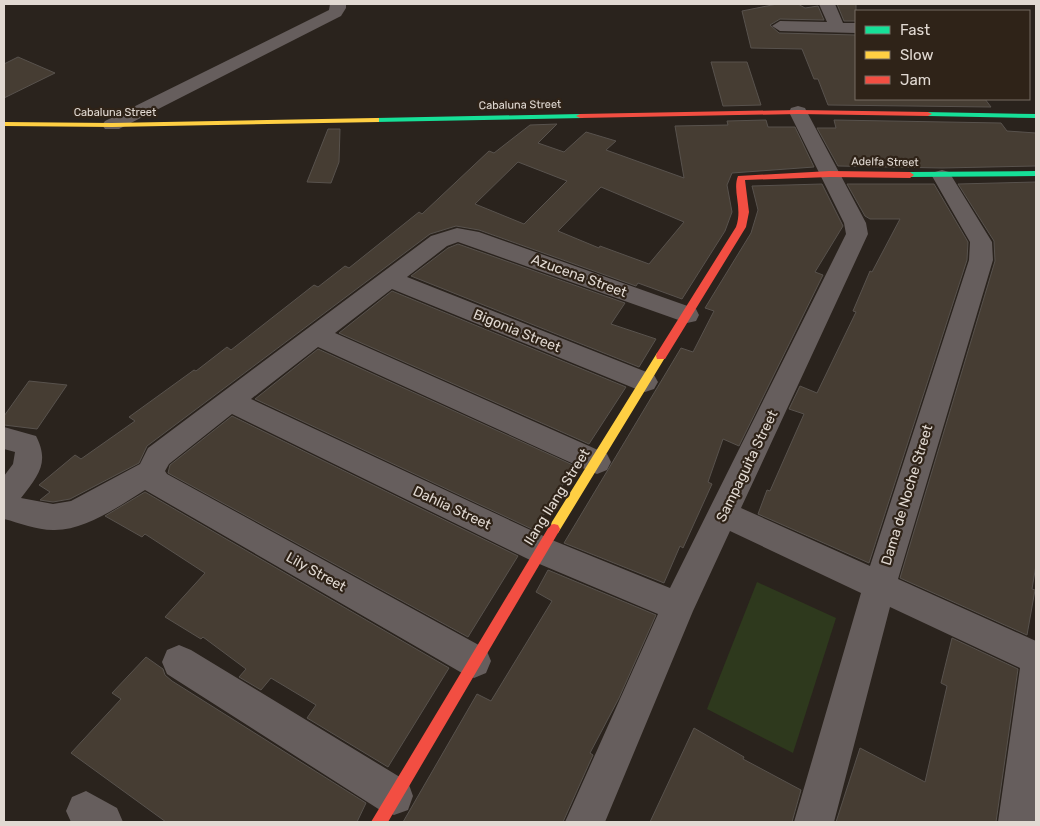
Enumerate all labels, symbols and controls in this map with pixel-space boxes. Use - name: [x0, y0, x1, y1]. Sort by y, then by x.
- legend: [855, 10, 1030, 100]
- text: Fast: [900, 21, 930, 39]
- text: Slow: [900, 46, 933, 64]
- text: Jam: [900, 71, 931, 89]
- street label: Cabaluna Street: [479, 98, 562, 112]
- street label: Cabaluna Street: [74, 106, 157, 119]
- street label: Adelfa Street: [851, 155, 920, 169]
- street label: Azucena Street: [529, 251, 630, 301]
- street label: Bigonia Street: [471, 306, 564, 356]
- street label: Sampaguita Street: [713, 407, 782, 525]
- street label: Dama de Noche Street: [877, 422, 937, 567]
- street label: Ilang Ilang Street: [520, 445, 594, 549]
- street label: Dahlia Street: [410, 482, 494, 534]
- street label: Lily Street: [283, 549, 349, 596]

